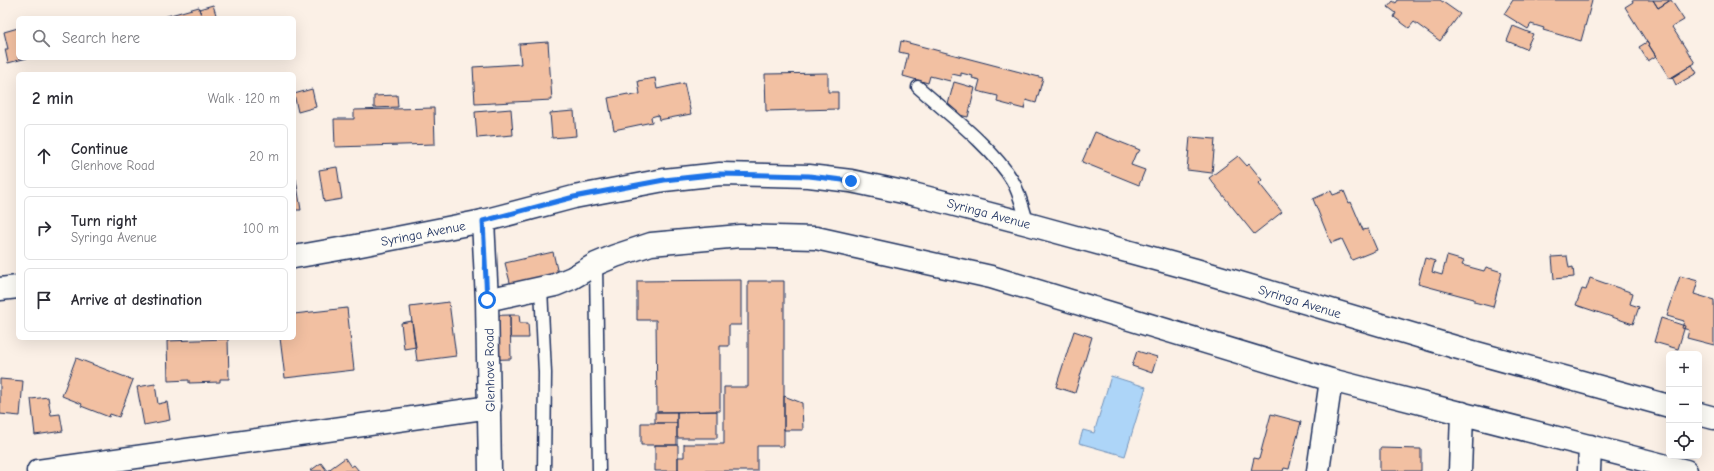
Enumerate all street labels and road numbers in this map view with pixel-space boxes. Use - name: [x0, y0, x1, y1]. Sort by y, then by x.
- street label: Syringa Avenue: [945, 195, 1033, 232]
- street label: Syringa Avenue: [380, 218, 467, 249]
- street label: Syringa Avenue: [1257, 282, 1344, 321]
- street label: Glenhove Road: [481, 328, 498, 412]

